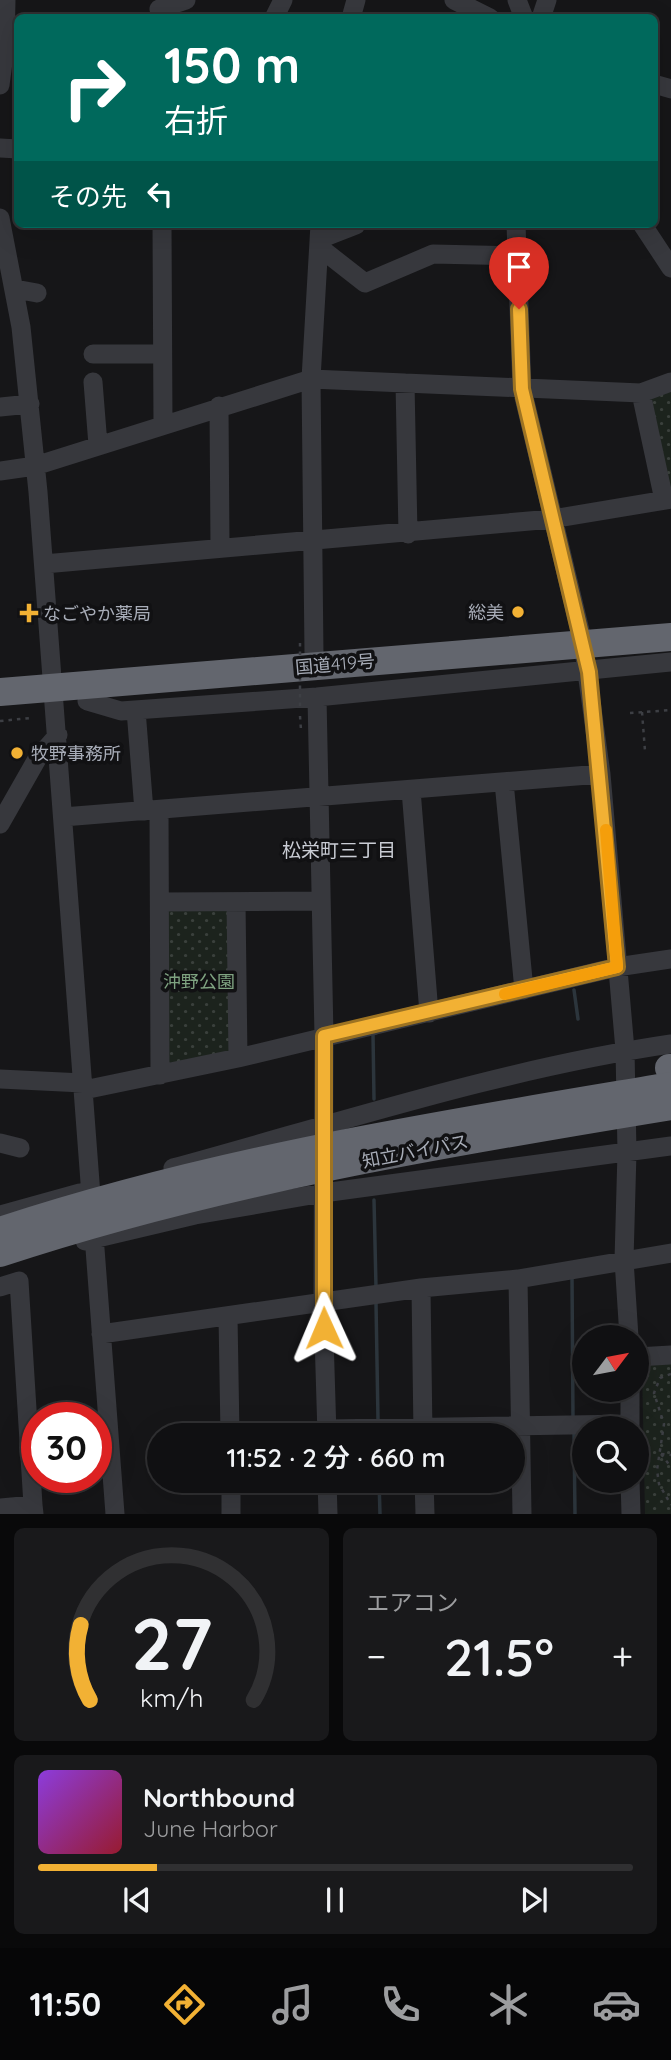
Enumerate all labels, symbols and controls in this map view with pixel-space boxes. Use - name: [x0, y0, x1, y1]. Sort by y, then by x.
- text: 150 m: [164, 34, 300, 95]
- icon: right: [49, 42, 140, 133]
- text: 右折: [164, 100, 228, 140]
- icon: left: [141, 175, 179, 213]
- text: その先: [49, 180, 127, 213]
- pin: [489, 237, 549, 309]
- icon: arrive: [500, 248, 538, 286]
- place label: 総美: [468, 601, 504, 624]
- place label: なごやか薬局: [43, 602, 151, 625]
- marker: 総美: [510, 604, 526, 620]
- marker: なごやか薬局: [21, 605, 37, 621]
- street label: 国道419号: [294, 649, 376, 679]
- place label: 牧野事務所: [31, 742, 121, 765]
- marker: 牧野事務所: [9, 745, 25, 761]
- district label: 松栄町三丁目: [282, 838, 396, 862]
- park label: 沖野公園: [163, 970, 235, 993]
- street label: 知立バイパス: [360, 1129, 470, 1173]
- position arrow: [287, 1291, 361, 1365]
- north arrow: [572, 1325, 649, 1402]
- map controls: [572, 1325, 649, 1493]
- speed limit sign: 30: [21, 1402, 112, 1493]
- button: search: [572, 1416, 649, 1493]
- text: 11:52 · 2 分 · 660 m: [227, 1441, 445, 1474]
- text: エアコン: [367, 1588, 459, 1617]
- text: 27: [131, 1598, 212, 1689]
- text: 21.5°: [444, 1624, 554, 1689]
- text: −: [367, 1632, 386, 1680]
- text: +: [612, 1632, 633, 1680]
- text: km/h: [140, 1682, 203, 1713]
- text: Northbound: [143, 1781, 295, 1814]
- text: June Harbor: [143, 1814, 278, 1843]
- icon: previous: [118, 1881, 156, 1919]
- icon: pause: [316, 1881, 354, 1919]
- icon: next: [515, 1881, 553, 1919]
- icon: directions: [160, 1980, 209, 2029]
- icon: music: [268, 1980, 317, 2029]
- icon: phone: [376, 1980, 425, 2029]
- icon: climate: [484, 1980, 533, 2029]
- icon: car: [592, 1980, 641, 2029]
- text: 11:50: [30, 1984, 101, 2024]

